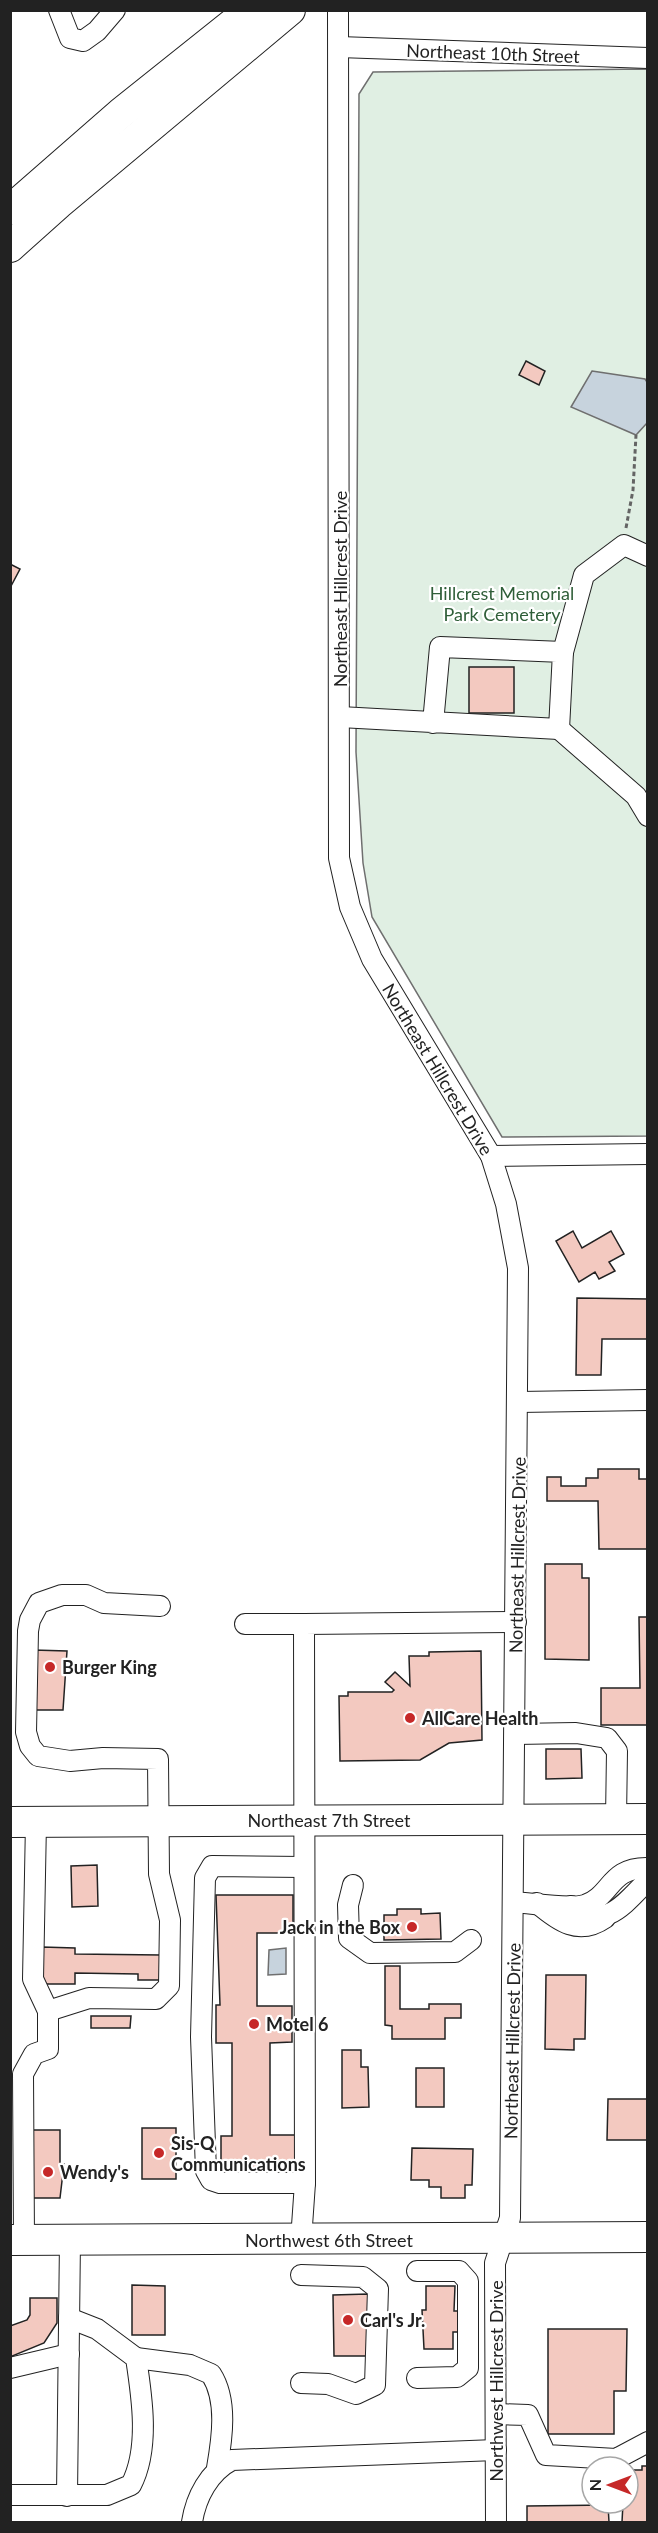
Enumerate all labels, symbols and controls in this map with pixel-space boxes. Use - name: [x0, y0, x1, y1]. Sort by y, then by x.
- street label: Northeast 10th Street: [406, 39, 581, 67]
- street label: Northeast Hillcrest Drive: [329, 491, 351, 687]
- park label: Hillcrest Memorial Park Cemetery: [430, 582, 574, 625]
- street label: Northeast Hillcrest Drive: [378, 979, 498, 1159]
- street label: Northeast Hillcrest Drive: [504, 1457, 530, 1653]
- place label: Burger King: [62, 1656, 157, 1678]
- marker: Burger King: [43, 1660, 57, 1674]
- place label: AllCare Health: [421, 1707, 538, 1729]
- marker: AllCare Health: [403, 1711, 417, 1725]
- street label: Northeast 7th Street: [248, 1809, 411, 1831]
- place label: Jack in the Box: [280, 1916, 401, 1938]
- marker: Jack in the Box: [405, 1920, 419, 1934]
- street label: Northeast Hillcrest Drive: [499, 1943, 525, 2139]
- place label: Motel 6: [266, 2013, 328, 2035]
- marker: Motel 6: [247, 2017, 261, 2031]
- place label: Sis-Q Communications: [171, 2132, 306, 2175]
- marker: Sis-Q Communications: [152, 2146, 166, 2160]
- place label: Wendy's: [60, 2161, 129, 2183]
- marker: Wendy's: [41, 2165, 55, 2179]
- street label: Northwest 6th Street: [245, 2229, 414, 2251]
- street label: Northwest Hillcrest Drive: [485, 2280, 507, 2482]
- place label: Carl's Jr.: [360, 2309, 425, 2331]
- marker: Carl's Jr.: [341, 2313, 355, 2327]
- north arrow: [580, 2455, 640, 2515]
- text: N: [585, 2479, 604, 2491]

